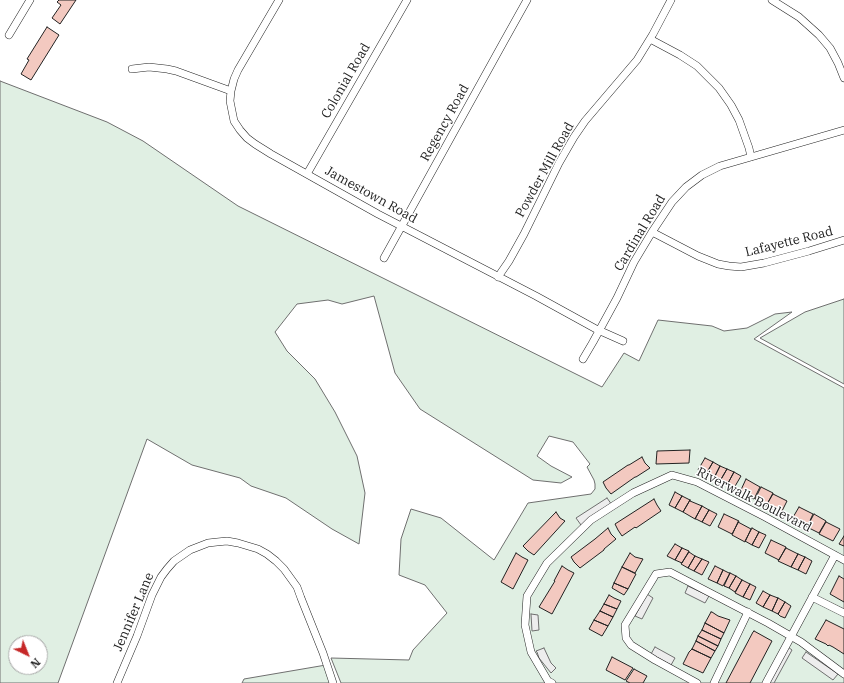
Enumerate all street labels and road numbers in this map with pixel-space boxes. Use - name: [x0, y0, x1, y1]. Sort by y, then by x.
- street label: Colonial Road: [318, 41, 374, 121]
- street label: Regency Road: [417, 82, 473, 164]
- street label: Powder Mill Road: [512, 120, 578, 220]
- street label: Jamestown Road: [322, 163, 420, 227]
- street label: Cardinal Road: [611, 192, 669, 274]
- street label: Lafayette Road: [743, 224, 835, 260]
- street label: Riverwalk Boulevard: [694, 464, 814, 536]
- street label: Jennifer Lane: [110, 570, 158, 654]

